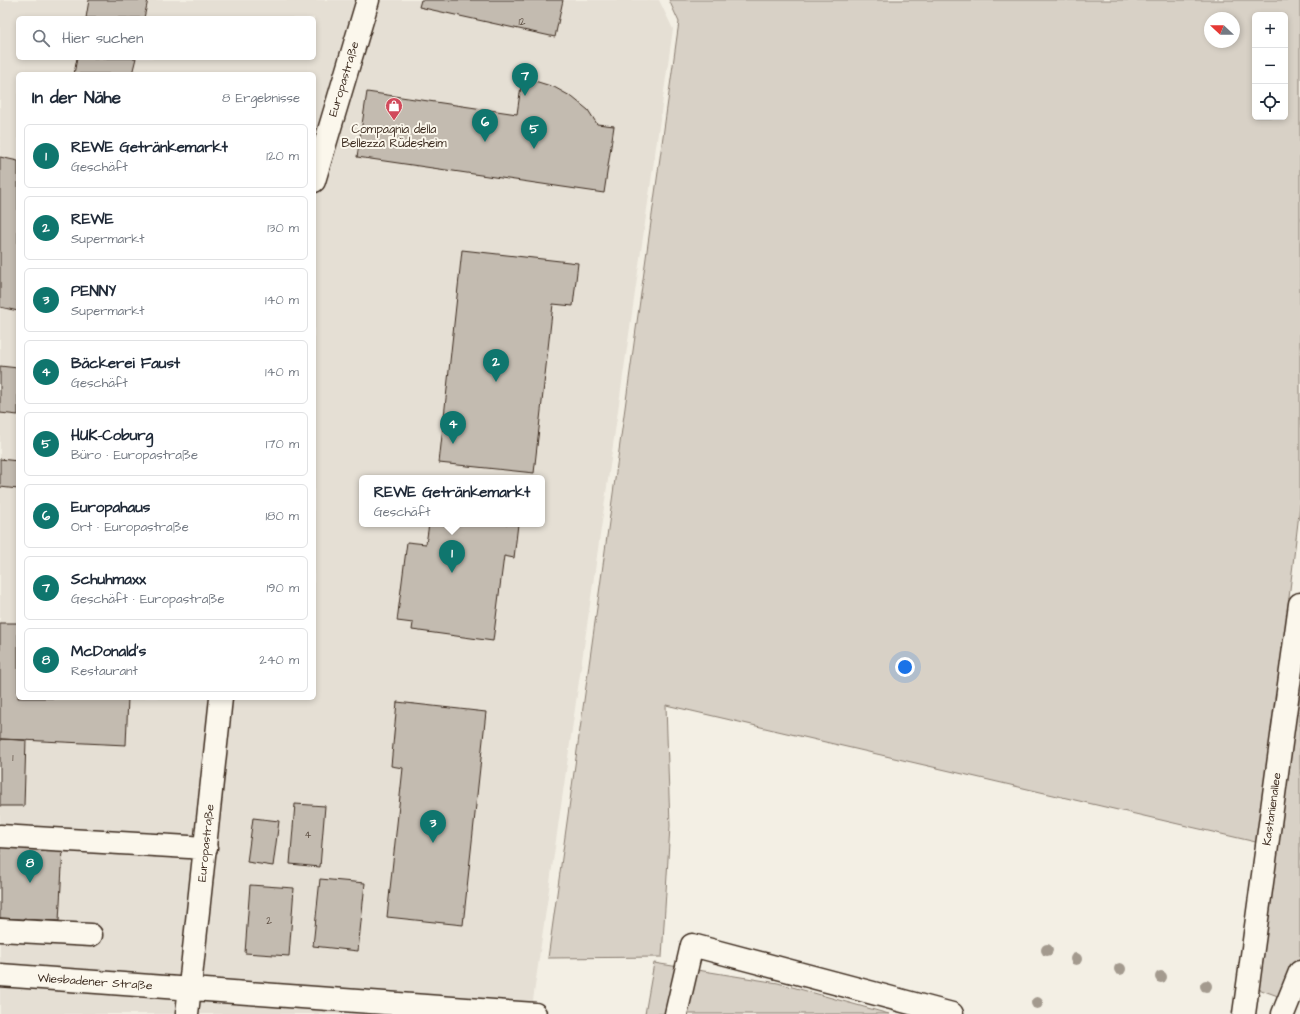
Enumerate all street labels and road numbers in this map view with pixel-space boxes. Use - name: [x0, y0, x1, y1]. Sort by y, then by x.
- street label: Europastraße: [324, 39, 364, 119]
- street label: Kastanienallee: [1258, 771, 1286, 847]
- street label: Europastraße: [193, 803, 219, 883]
- street label: Wiesbadener Straße: [37, 969, 154, 995]

